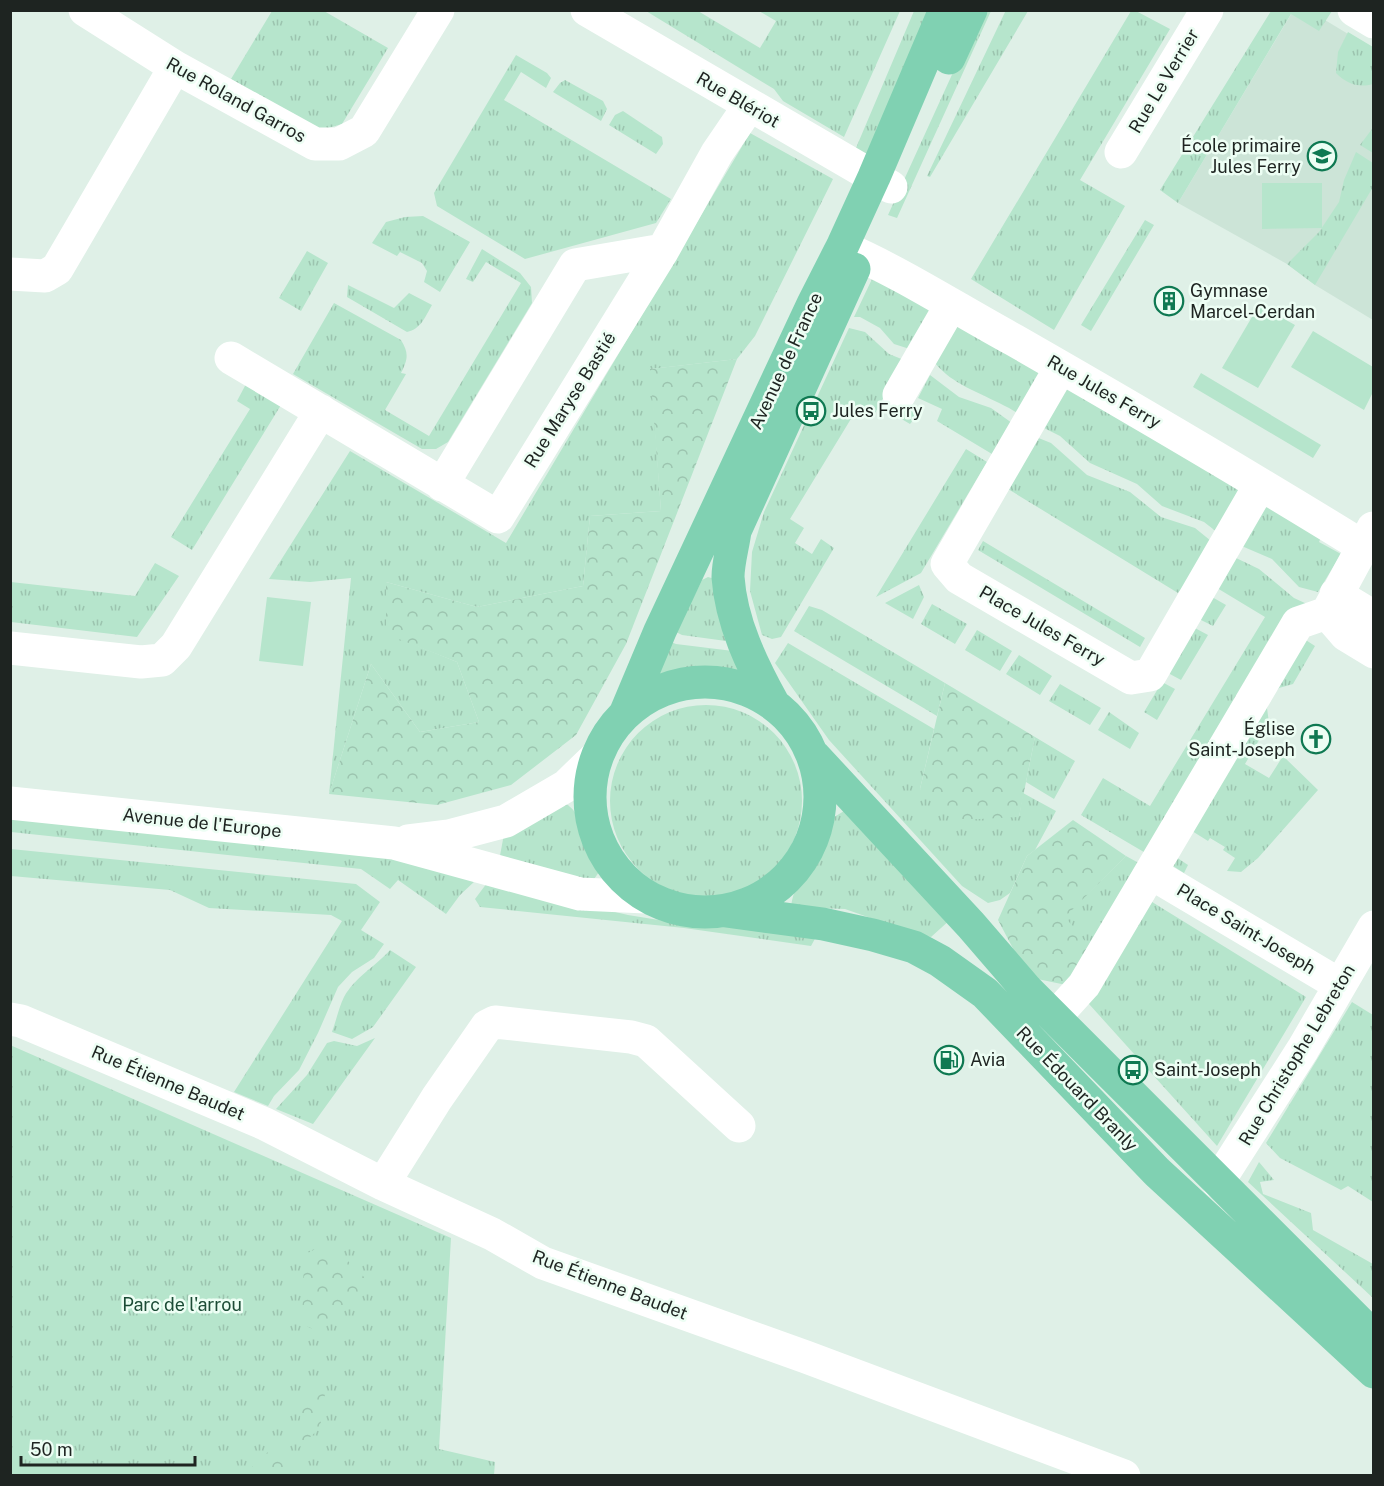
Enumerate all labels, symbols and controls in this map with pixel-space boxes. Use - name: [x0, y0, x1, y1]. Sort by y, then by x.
- street label: Rue Le Verrier: [1124, 25, 1203, 137]
- street label: Rue Roland Garros: [163, 53, 310, 147]
- street label: Rue Blériot: [693, 67, 784, 132]
- place label: École primaire Jules Ferry: [1181, 134, 1301, 177]
- school or university icon: École primaire Jules Ferry: [1306, 140, 1338, 172]
- place label: Gymnase Marcel-Cerdan: [1190, 280, 1315, 322]
- building icon: Gymnase Marcel-Cerdan: [1153, 285, 1185, 317]
- street label: Avenue de France: [745, 289, 826, 433]
- street label: Rue Maryse Bastié: [519, 328, 620, 471]
- street label: Rue Jules Ferry: [1044, 351, 1165, 433]
- bus stop icon: Jules Ferry: [795, 395, 827, 427]
- place label: Jules Ferry: [832, 400, 923, 421]
- street label: Place Jules Ferry: [976, 581, 1109, 670]
- place label: Église Saint-Joseph: [1188, 717, 1295, 760]
- church icon: Église Saint-Joseph: [1300, 723, 1332, 755]
- street label: Avenue de l'Europe: [122, 804, 283, 841]
- street label: Place Saint-Joseph: [1173, 879, 1319, 978]
- street label: Rue Christophe Lebreton: [1234, 960, 1359, 1149]
- street label: Rue Édouard Branly: [1012, 1021, 1143, 1156]
- street label: Rue Étienne Baudet: [88, 1040, 248, 1124]
- fuel station icon: Avia: [933, 1044, 965, 1076]
- place label: Avia: [970, 1049, 1005, 1070]
- bus stop icon: Saint-Joseph: [1117, 1054, 1149, 1086]
- place label: Saint-Joseph: [1154, 1059, 1261, 1080]
- street label: Rue Étienne Baudet: [530, 1244, 691, 1324]
- park label: Parc de l'arrou: [122, 1294, 242, 1315]
- scale bar: [21, 1429, 195, 1467]
- text: 50 m: [30, 1439, 73, 1460]

